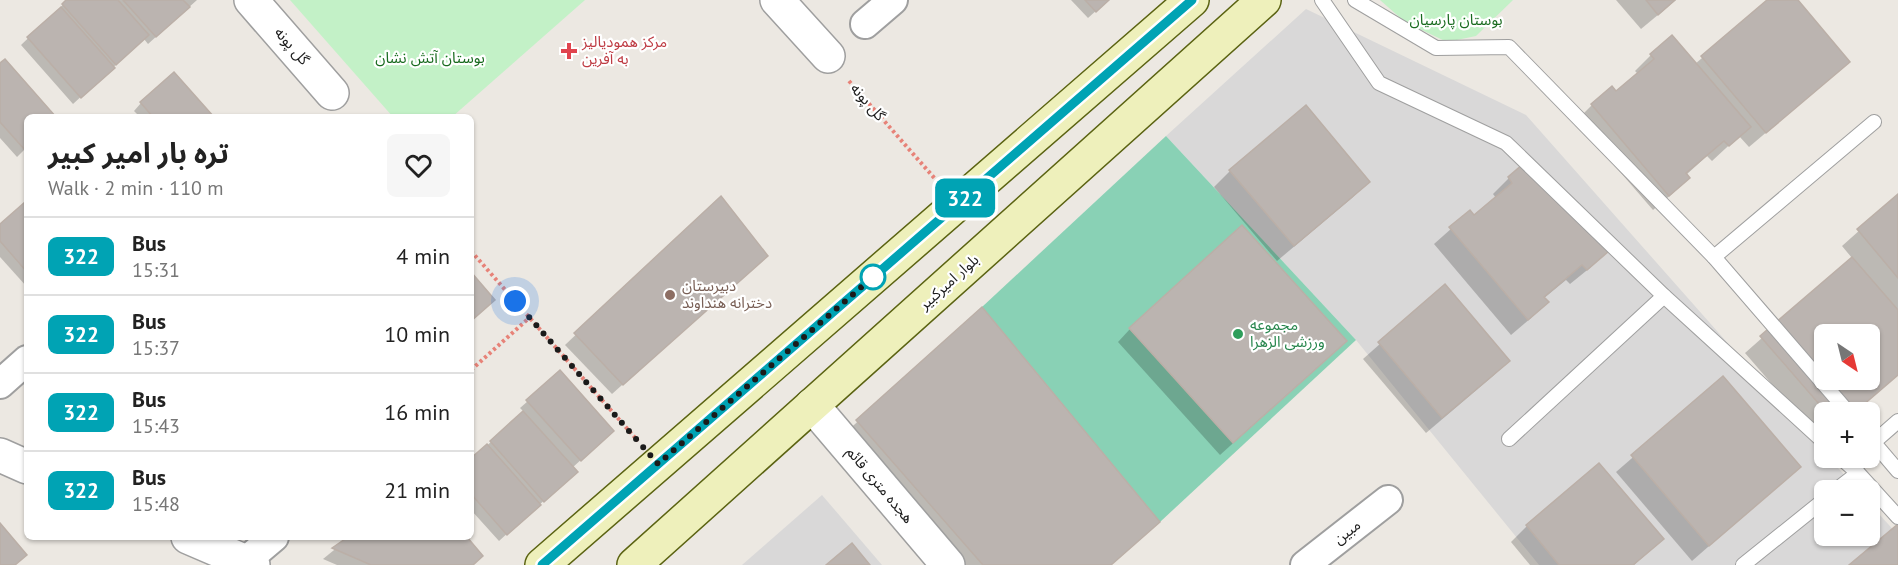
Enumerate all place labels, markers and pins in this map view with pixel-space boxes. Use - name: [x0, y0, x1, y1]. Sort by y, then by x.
- place label: مرکز همودیالیز به آفرین: [581, 32, 667, 68]
- marker: مرکز همودیالیز به آفرین: [560, 42, 578, 60]
- unlabelled marker: [860, 264, 886, 290]
- place label: دبیرستان دخترانه هنداوند: [682, 276, 772, 312]
- marker: دبیرستان دخترانه هنداوند: [663, 288, 677, 302]
- place label: مجموعه ورزشی الزهرا: [1250, 315, 1325, 351]
- marker: مجموعه ورزشی الزهرا: [1231, 327, 1245, 341]

